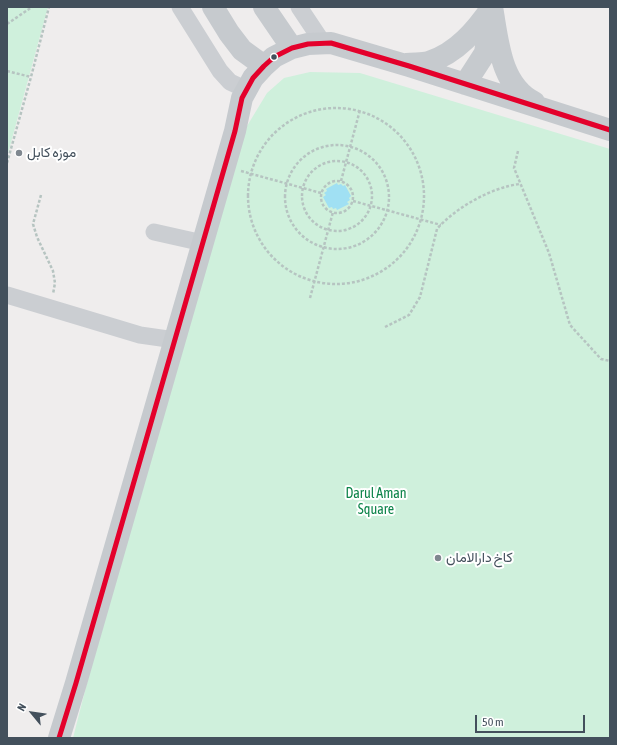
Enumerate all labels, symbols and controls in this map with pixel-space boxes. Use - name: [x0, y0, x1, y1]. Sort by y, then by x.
- unlabelled marker: [269, 52, 279, 62]
- place label: موزه کابل: [27, 145, 76, 161]
- marker: موزه کابل: [14, 148, 24, 158]
- park label: Darul Aman Square: [345, 486, 407, 518]
- place label: کاخ دارالامان: [446, 550, 513, 566]
- marker: کاخ دارالامان: [433, 553, 443, 563]
- north arrow: [12, 693, 52, 733]
- text: N: [15, 701, 28, 713]
- scale bar: [477, 707, 587, 733]
- text: 50 m: [482, 715, 504, 729]

